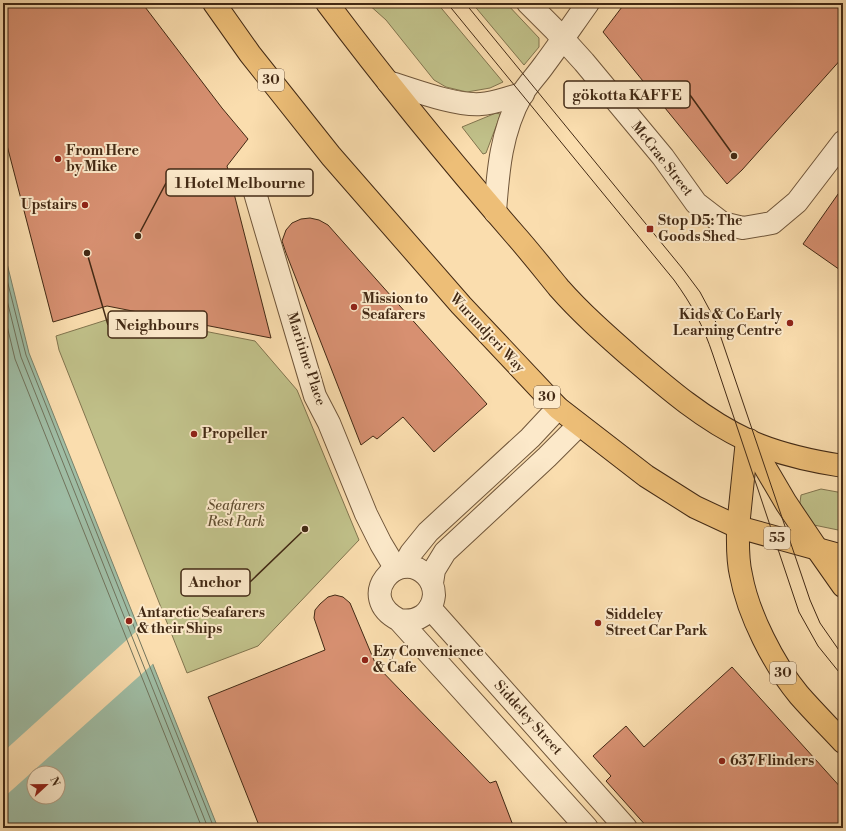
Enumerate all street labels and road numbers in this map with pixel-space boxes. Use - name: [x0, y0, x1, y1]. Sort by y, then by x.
- road number: 30: [258, 69, 284, 91]
- street label: McCrae Street: [627, 118, 697, 200]
- street label: Wurundjeri Way: [445, 289, 528, 377]
- street label: Maritime Place: [282, 310, 330, 408]
- road number: 30: [534, 386, 560, 408]
- road number: 55: [764, 527, 790, 549]
- road number: 30: [770, 662, 796, 684]
- street label: Siddeley Street: [490, 677, 566, 759]

